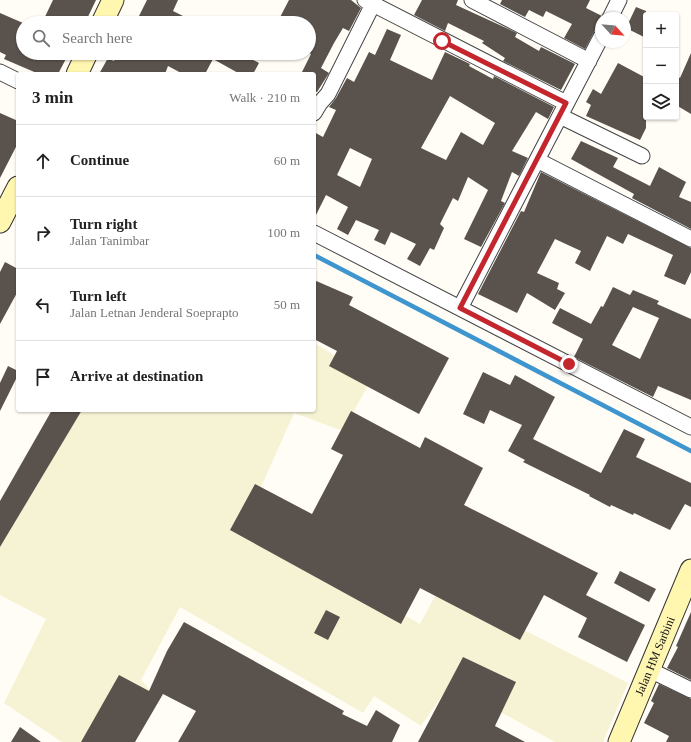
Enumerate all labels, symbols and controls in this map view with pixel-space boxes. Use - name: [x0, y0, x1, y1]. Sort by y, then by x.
- north arrow: [595, 12, 631, 48]
- map controls: [643, 12, 679, 120]
- button: +: [643, 12, 679, 48]
- search box: [16, 16, 316, 60]
- icon: search: [30, 27, 52, 49]
- text: Search here: [62, 30, 132, 46]
- route start: [433, 32, 451, 50]
- button: −: [643, 48, 679, 84]
- button: layers: [643, 84, 679, 120]
- text: 3 min: [32, 88, 73, 107]
- text: Walk · 210 m: [229, 90, 300, 105]
- icon: ahead: [32, 150, 54, 172]
- text: Continue: [70, 152, 129, 168]
- text: 60 m: [274, 153, 300, 168]
- text: Turn right: [70, 216, 137, 232]
- icon: right: [32, 222, 54, 244]
- text: 100 m: [267, 225, 300, 240]
- text: Jalan Tanimbar: [70, 233, 149, 248]
- text: Turn left: [70, 288, 127, 304]
- icon: left: [32, 294, 54, 316]
- text: 50 m: [274, 297, 300, 312]
- text: Jalan Letnan Jenderal Soeprapto: [70, 305, 239, 320]
- route end: [560, 355, 578, 373]
- icon: arrive: [32, 366, 54, 388]
- text: Arrive at destination: [70, 368, 203, 384]
- street label: Jalan HM Sarbini: [632, 614, 678, 698]

